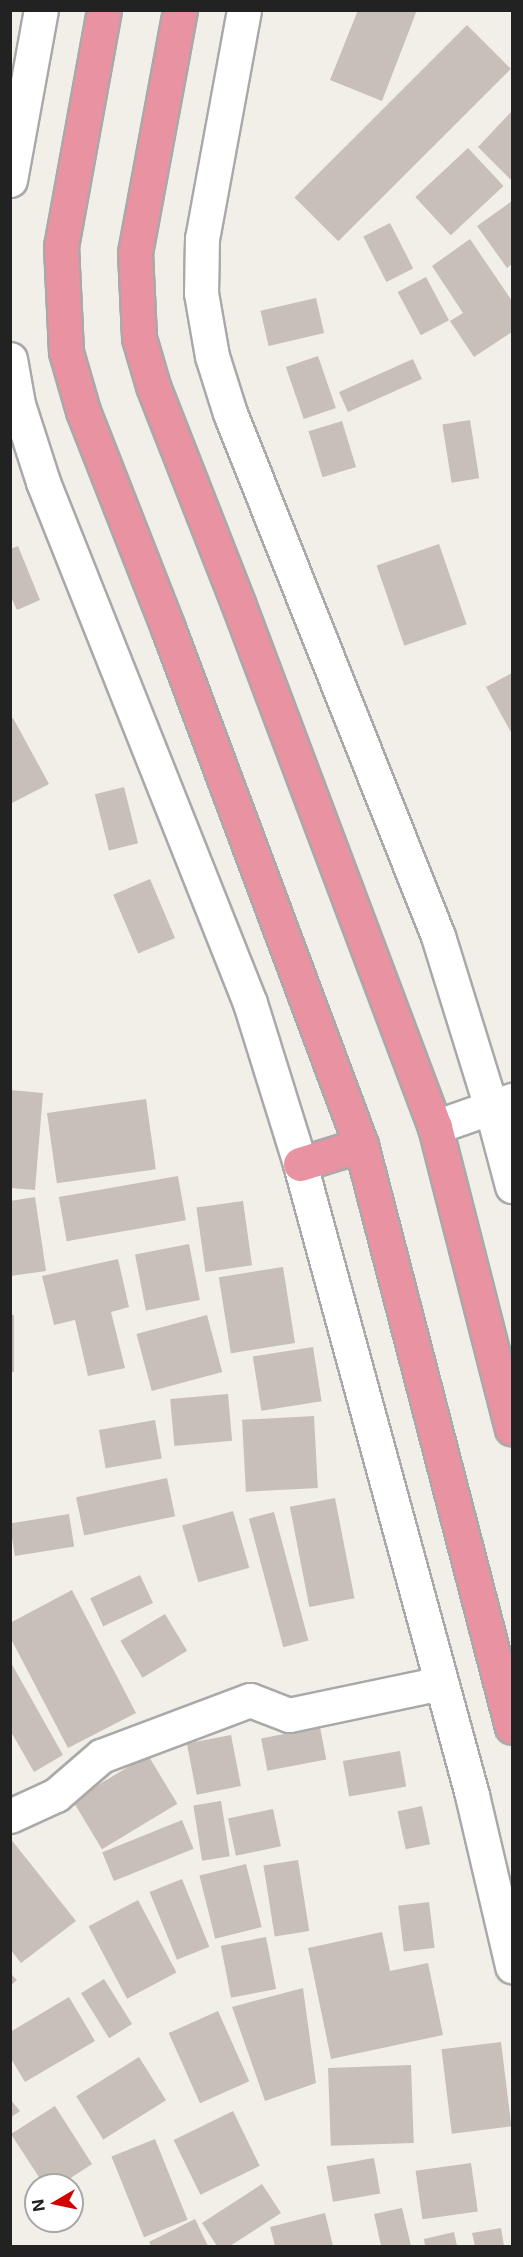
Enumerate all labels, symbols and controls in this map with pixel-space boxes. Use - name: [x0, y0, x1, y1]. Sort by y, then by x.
- north arrow: [24, 2173, 84, 2233]
- text: N: [27, 2198, 49, 2213]

